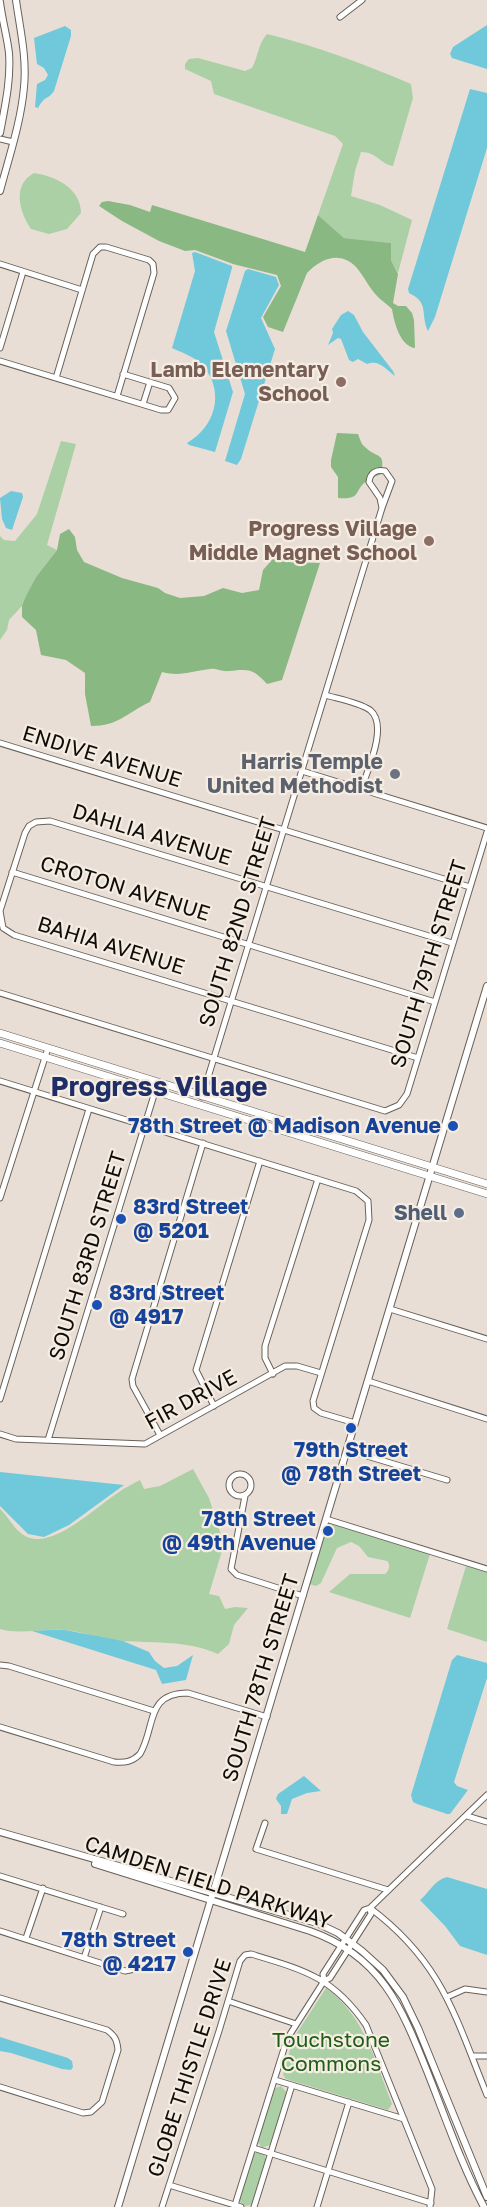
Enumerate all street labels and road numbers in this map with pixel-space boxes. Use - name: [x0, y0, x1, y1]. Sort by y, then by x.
- street label: ENDIVE AVENUE: [19, 721, 185, 793]
- street label: DAHLIA AVENUE: [69, 799, 235, 871]
- street label: SOUTH 82ND STREET: [194, 814, 282, 1030]
- street label: CROTON AVENUE: [37, 851, 213, 927]
- street label: SOUTH 79TH STREET: [385, 857, 473, 1071]
- street label: BAHIA AVENUE: [34, 912, 188, 980]
- street label: SOUTH 83RD STREET: [44, 1148, 132, 1364]
- street label: FIR DRIVE: [141, 1364, 241, 1436]
- street label: SOUTH 78TH STREET: [217, 1571, 305, 1785]
- street label: CAMDEN FIELD PARKWAY: [81, 1831, 335, 1935]
- street label: GLOBE THISTLE DRIVE: [143, 1956, 237, 2180]

